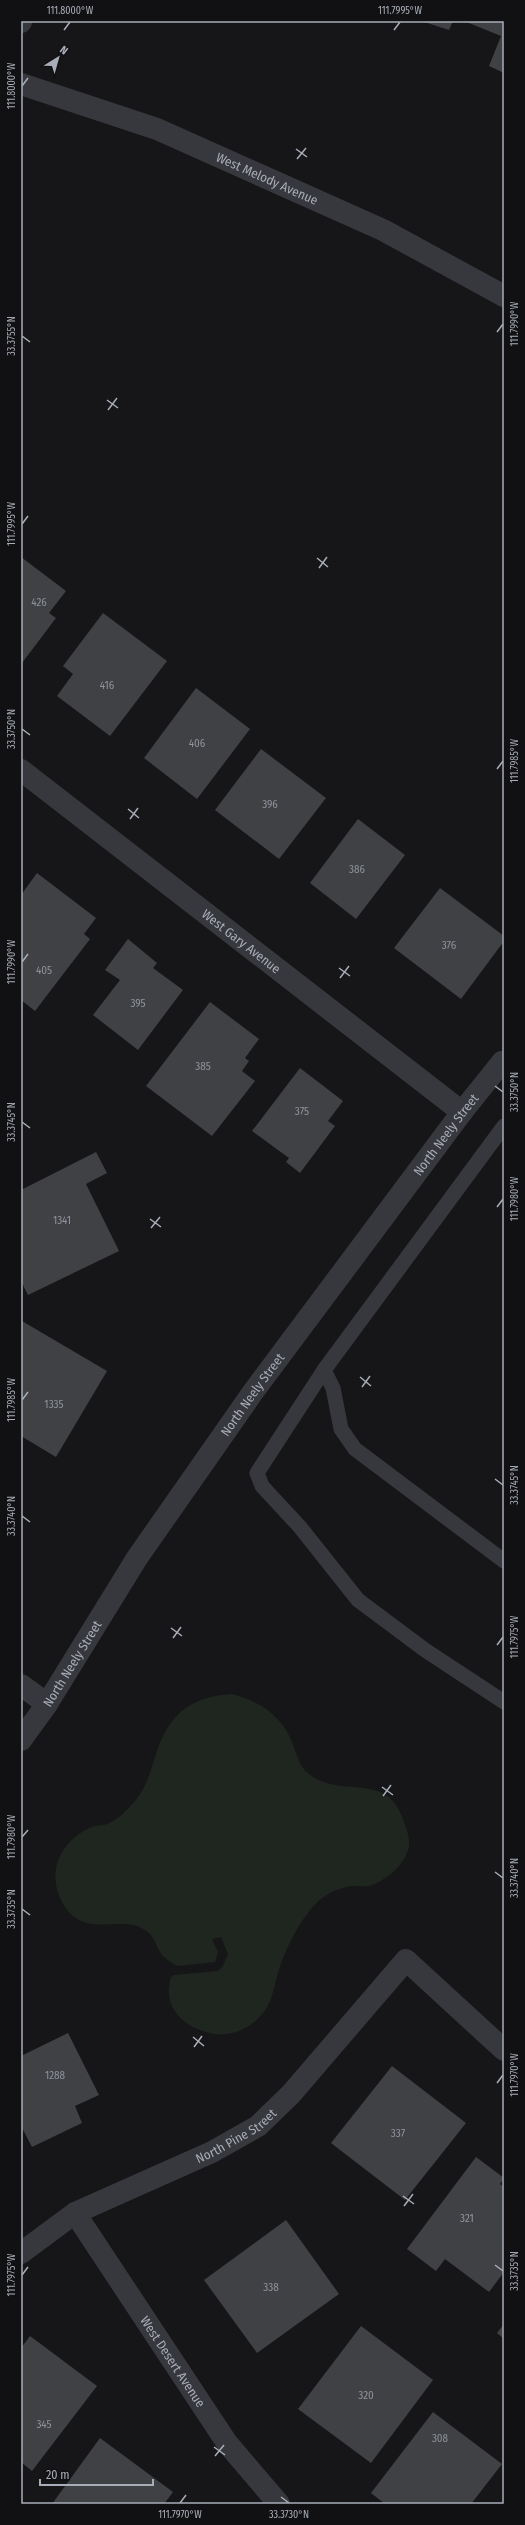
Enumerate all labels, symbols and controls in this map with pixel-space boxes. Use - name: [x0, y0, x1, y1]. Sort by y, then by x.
- text: 111.8000°W: [47, 5, 94, 17]
- text: 111.7995°W: [378, 5, 422, 17]
- north arrow: [38, 38, 78, 78]
- text: N: [57, 43, 70, 58]
- text: 111.8000°W: [6, 62, 18, 109]
- street label: West Melody Avenue: [214, 149, 320, 208]
- text: 111.7990°W: [509, 301, 521, 346]
- text: 33.3755°N: [6, 316, 18, 356]
- text: 111.7995°W: [6, 502, 18, 546]
- house number: 426: [31, 596, 47, 609]
- house number: 416: [100, 679, 115, 692]
- text: 33.3750°N: [6, 709, 18, 749]
- house number: 406: [189, 737, 206, 750]
- text: 111.7985°W: [509, 739, 521, 783]
- house number: 396: [262, 798, 278, 811]
- house number: 386: [349, 863, 366, 876]
- street label: West Gary Avenue: [199, 906, 283, 977]
- text: 111.7990°W: [6, 939, 18, 984]
- house number: 376: [442, 939, 457, 952]
- house number: 405: [36, 964, 52, 977]
- house number: 395: [130, 997, 146, 1010]
- house number: 385: [195, 1060, 211, 1073]
- text: 33.3750°N: [509, 1072, 521, 1112]
- street label: North Neely Street: [410, 1090, 482, 1179]
- text: 33.3745°N: [6, 1102, 18, 1142]
- house number: 375: [295, 1105, 309, 1118]
- text: 111.7980°W: [509, 1176, 521, 1221]
- house number: 1341: [53, 1214, 71, 1227]
- street label: North Neely Street: [218, 1350, 288, 1439]
- text: 111.7985°W: [6, 1378, 18, 1422]
- house number: 1335: [44, 1398, 64, 1411]
- text: 33.3745°N: [509, 1465, 521, 1505]
- text: 33.3740°N: [6, 1496, 18, 1536]
- text: 111.7975°W: [509, 1615, 521, 1658]
- street label: North Neely Street: [40, 1617, 105, 1710]
- text: 111.7980°W: [6, 1814, 18, 1859]
- text: 33.3740°N: [509, 1858, 521, 1898]
- text: 33.3735°N: [6, 1889, 18, 1929]
- text: 111.7970°W: [509, 2053, 521, 2097]
- house number: 1288: [45, 2069, 66, 2082]
- street label: North Pine Street: [193, 2105, 280, 2166]
- house number: 337: [391, 2127, 406, 2140]
- house number: 321: [460, 2212, 474, 2225]
- text: 33.3735°N: [509, 2251, 521, 2291]
- text: 111.7975°W: [6, 2253, 18, 2296]
- house number: 338: [263, 2281, 279, 2294]
- street label: West Desert Avenue: [137, 2313, 208, 2410]
- house number: 320: [358, 2389, 374, 2402]
- house number: 345: [36, 2418, 52, 2431]
- house number: 308: [432, 2432, 449, 2445]
- scale bar: [40, 2461, 153, 2487]
- text: 20 m: [46, 2468, 70, 2482]
- text: 111.7970°W: [158, 2509, 202, 2521]
- text: 33.3730°N: [269, 2509, 309, 2521]

